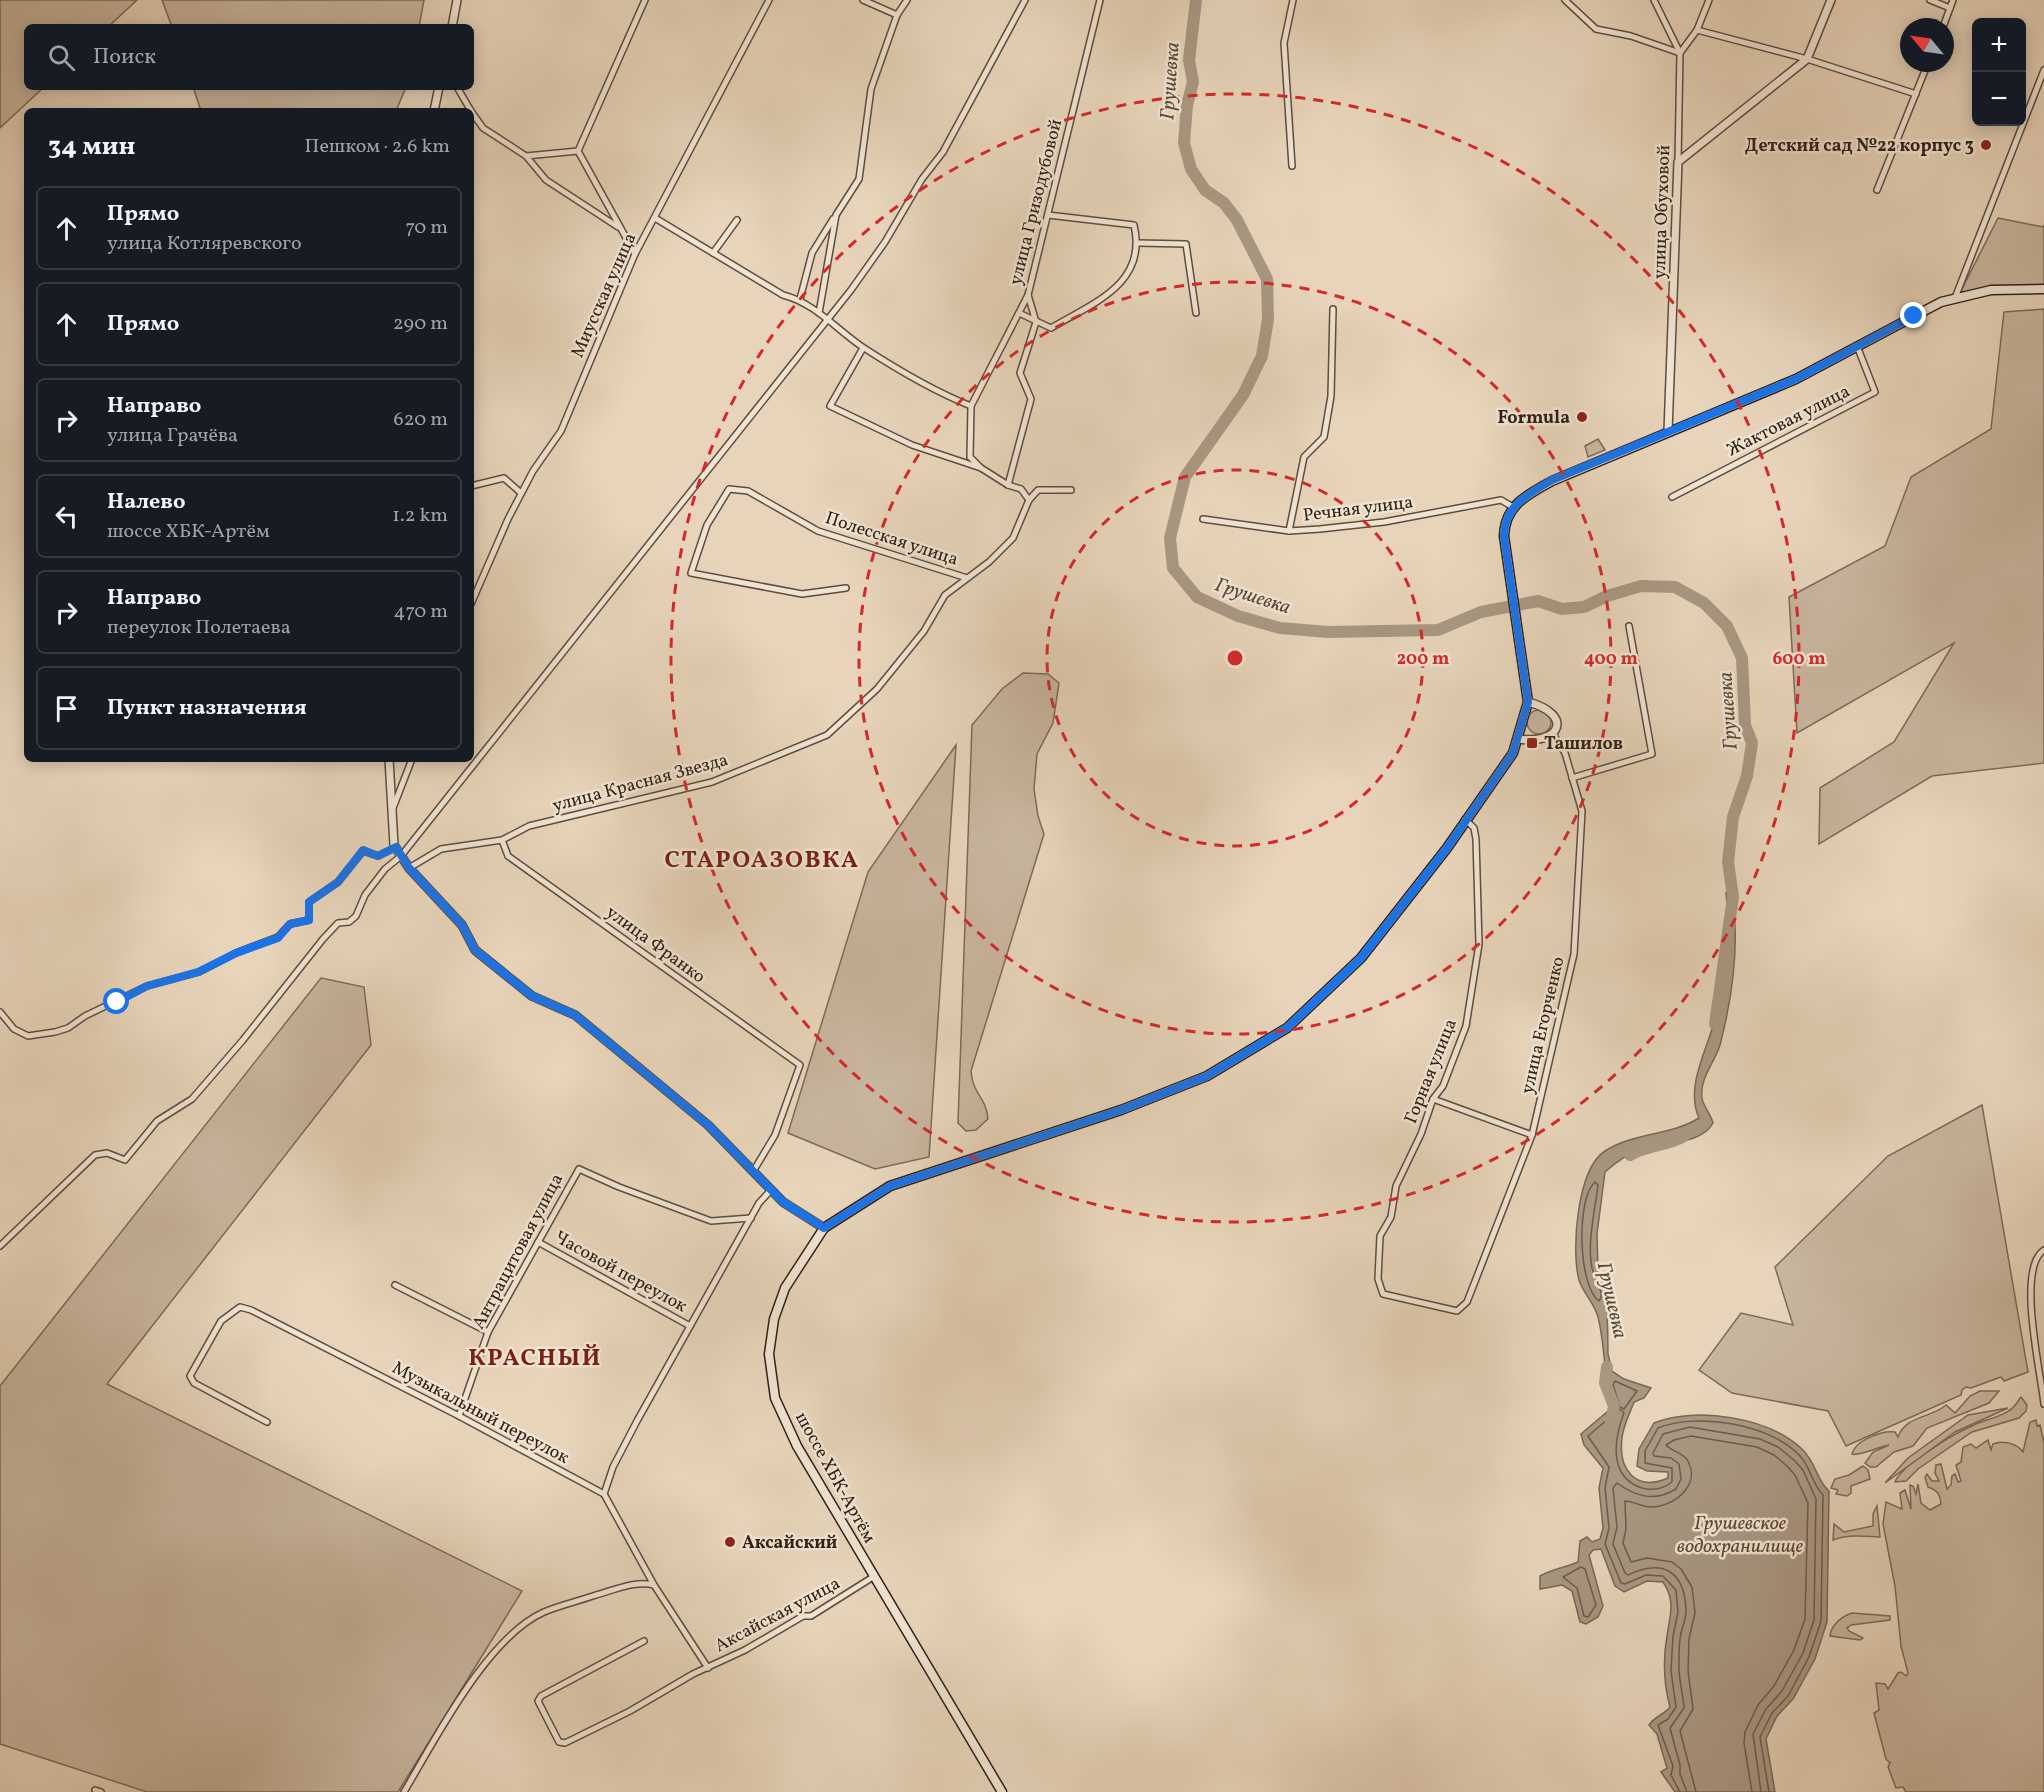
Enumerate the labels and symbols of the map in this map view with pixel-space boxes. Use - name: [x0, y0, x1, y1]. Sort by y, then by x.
- north arrow: [1900, 18, 1954, 72]
- water label: Грушевка: [1154, 41, 1188, 121]
- street label: улица Гризодубовой: [1004, 117, 1069, 288]
- place label: Детский сад №22 корпус 3: [1745, 134, 1974, 159]
- marker: Детский сад №22 корпус 3: [1979, 138, 1993, 152]
- street label: улица Обуховой: [1648, 145, 1677, 280]
- street label: Миусская улица: [566, 229, 643, 362]
- route end: [1900, 302, 1926, 328]
- street label: Жактовая улица: [1723, 379, 1855, 463]
- place label: Formula: [1497, 406, 1570, 431]
- marker: Formula: [1575, 410, 1589, 424]
- street label: Речная улица: [1302, 490, 1415, 529]
- street label: Полесская улица: [822, 506, 961, 573]
- water label: Грушевка: [1211, 572, 1294, 622]
- text: 200 m: [1397, 647, 1449, 672]
- text: 400 m: [1584, 647, 1638, 672]
- text: 600 m: [1772, 647, 1826, 672]
- centre of rings: [1225, 648, 1245, 668]
- water label: Грушевка: [1712, 671, 1746, 751]
- place label: Ташилов: [1544, 732, 1623, 757]
- marker: Ташилов: [1525, 736, 1539, 750]
- street label: улица Красная Звезда: [550, 748, 731, 819]
- district label: СТАРОАЗОВКА: [664, 844, 860, 878]
- street label: улица Франко: [600, 901, 710, 990]
- street label: улица Егорченко: [1516, 954, 1571, 1096]
- route start: [103, 988, 129, 1014]
- street label: Горная улица: [1399, 1015, 1464, 1128]
- street label: Антрацитовая улица: [467, 1169, 570, 1334]
- street label: Часовой переулок: [549, 1225, 692, 1319]
- water label: Грушевка: [1589, 1259, 1633, 1342]
- district label: КРАСНЫЙ: [468, 1342, 602, 1376]
- street label: Музыкальный переулок: [387, 1356, 574, 1471]
- street label: шоссе ХБК-Артём: [788, 1408, 881, 1548]
- water label: Грушевское водохранилище: [1677, 1510, 1804, 1561]
- place label: Аксайский: [742, 1531, 837, 1556]
- marker: Аксайский: [723, 1535, 737, 1549]
- street label: Аксайская улица: [710, 1572, 845, 1659]

